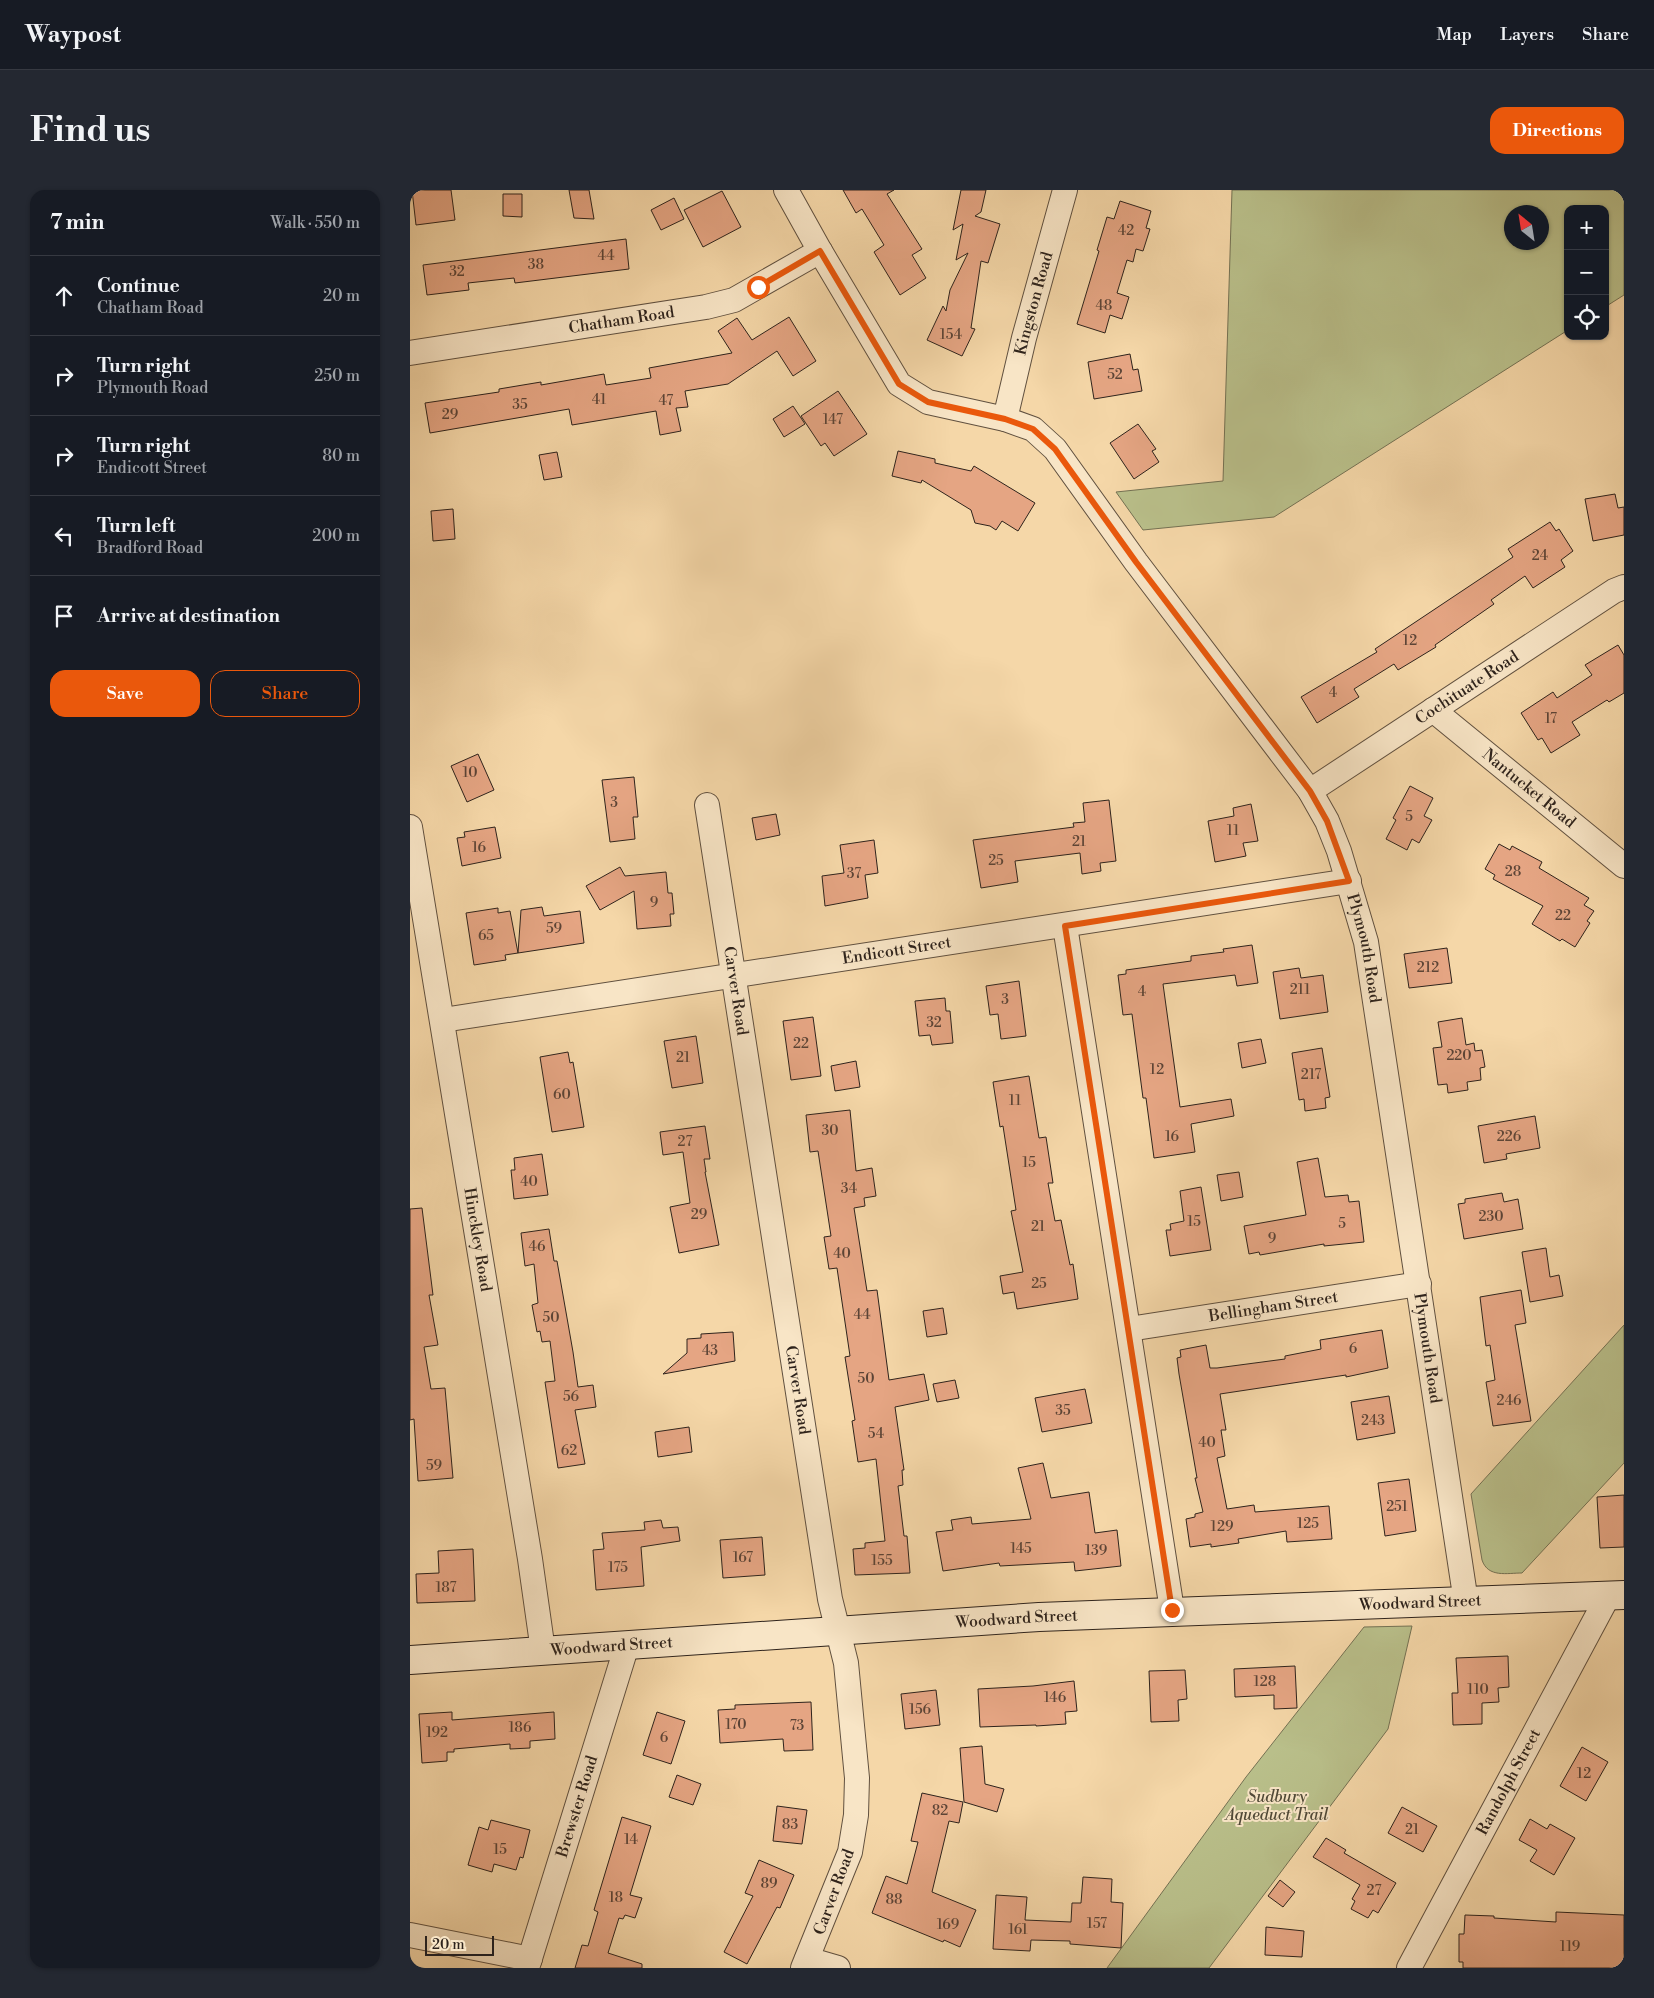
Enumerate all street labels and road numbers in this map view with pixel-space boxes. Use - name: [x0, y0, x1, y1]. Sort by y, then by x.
- street label: Kingston Road: [1010, 250, 1057, 357]
- street label: Chatham Road: [567, 302, 676, 338]
- street label: Cochituate Road: [1412, 646, 1523, 729]
- street label: Nantucket Road: [1478, 744, 1580, 832]
- street label: Plymouth Road: [1342, 891, 1385, 1004]
- street label: Endicott Street: [841, 932, 953, 969]
- street label: Carver Road: [719, 945, 753, 1037]
- street label: Hinckley Road: [459, 1186, 496, 1293]
- street label: Bellingham Street: [1206, 1287, 1340, 1327]
- street label: Plymouth Road: [1409, 1291, 1446, 1405]
- street label: Carver Road: [781, 1344, 814, 1436]
- street label: Woodward Street: [1358, 1590, 1482, 1615]
- street label: Woodward Street: [954, 1606, 1079, 1633]
- street label: Woodward Street: [549, 1632, 674, 1660]
- street label: Randolph Street: [1472, 1725, 1545, 1838]
- street label: Brewster Road: [552, 1753, 602, 1861]
- street label: Carver Road: [809, 1846, 859, 1938]

